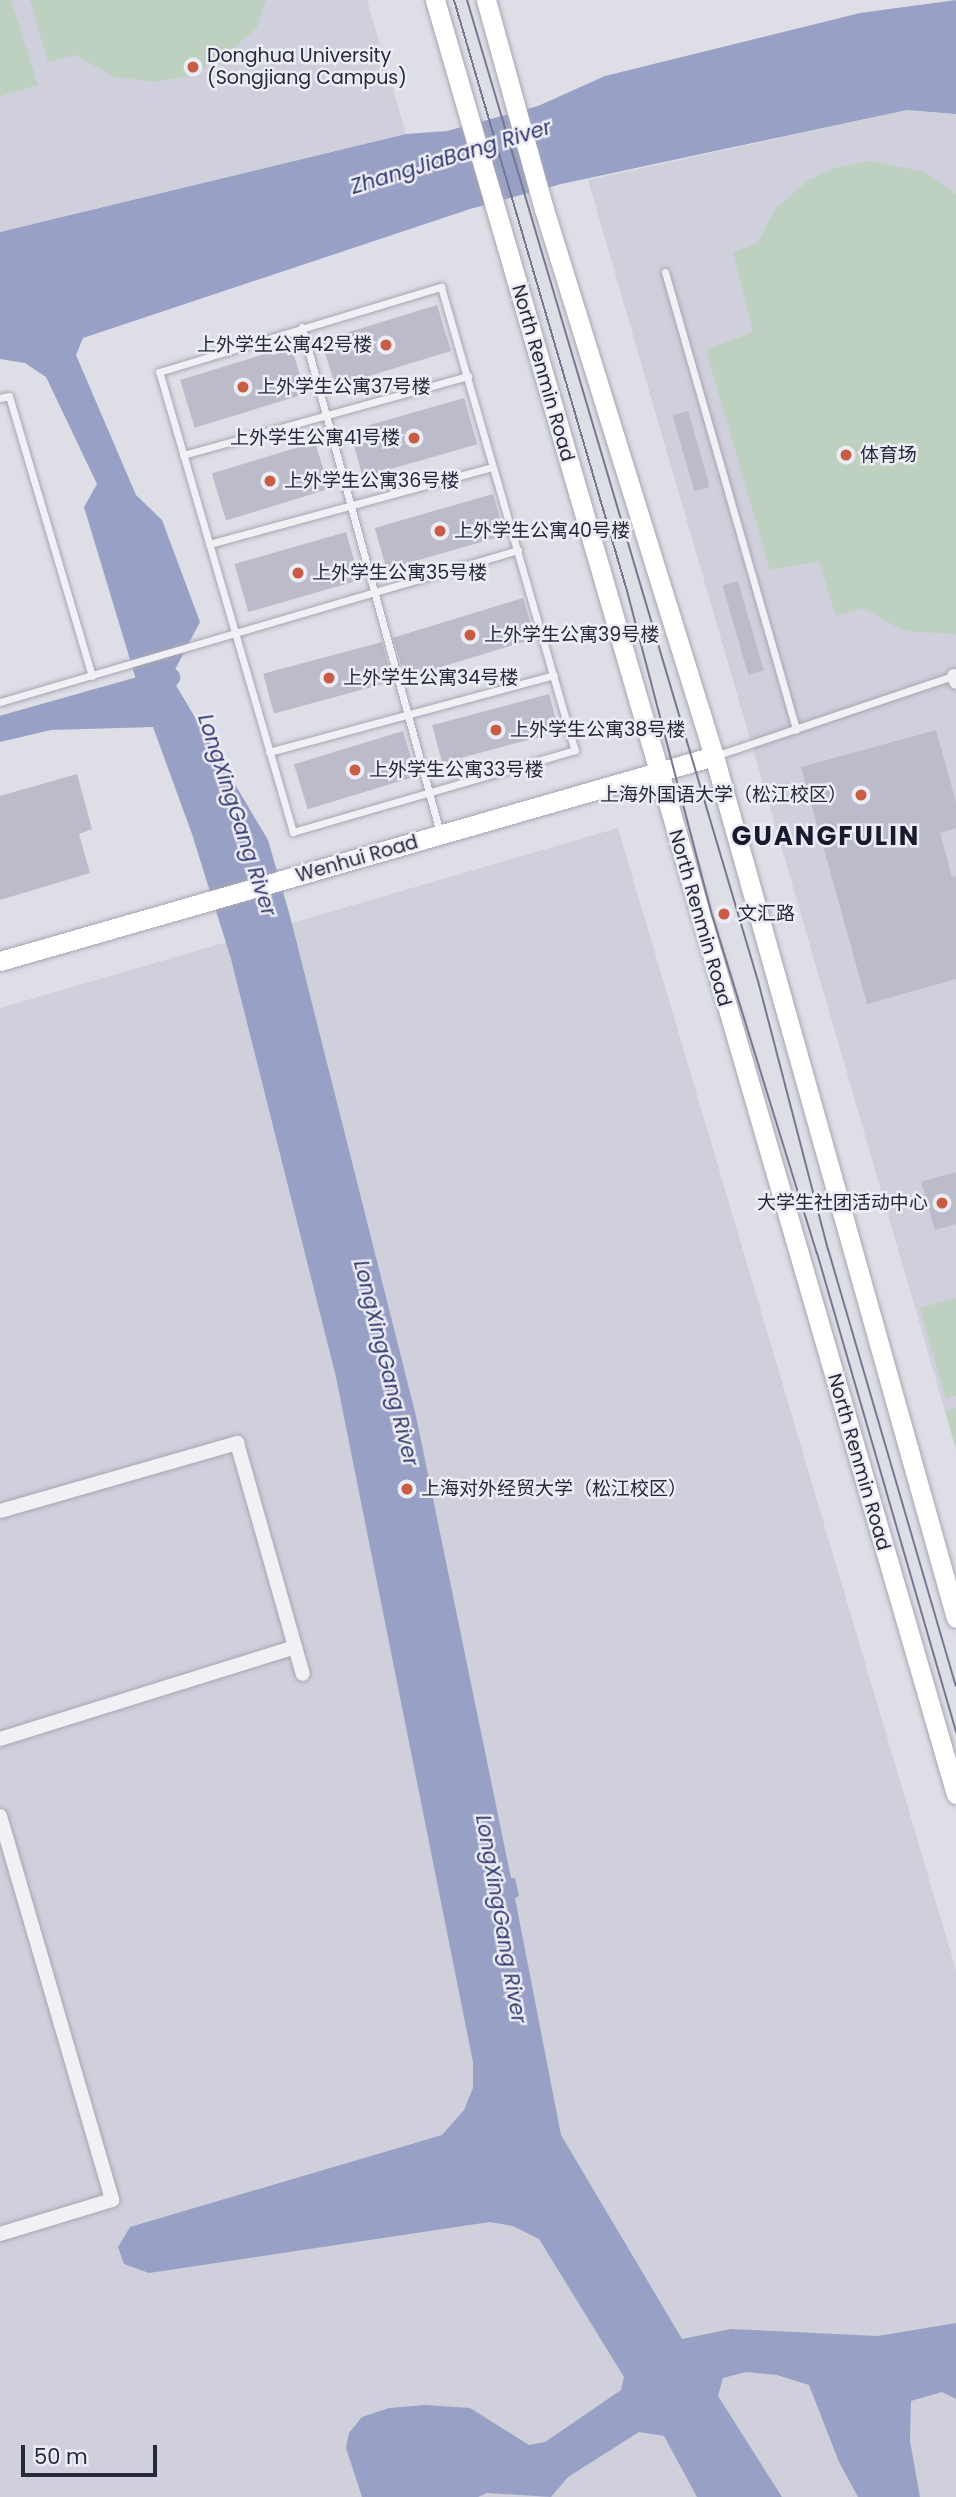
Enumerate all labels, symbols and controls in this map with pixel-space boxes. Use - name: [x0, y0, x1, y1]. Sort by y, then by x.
- place label: Donghua University (Songjiang Campus): [207, 45, 407, 89]
- marker: Donghua University (Songjiang Campus): [185, 59, 201, 75]
- water label: ZhangJiaBang River: [348, 114, 554, 200]
- street label: North Renmin Road: [507, 282, 579, 464]
- place label: 上外学生公寓42号楼: [197, 334, 372, 356]
- marker: 上外学生公寓42号楼: [378, 337, 394, 353]
- place label: 上外学生公寓37号楼: [257, 376, 431, 398]
- marker: 上外学生公寓37号楼: [235, 379, 251, 395]
- place label: 上外学生公寓41号楼: [230, 427, 400, 449]
- marker: 上外学生公寓41号楼: [406, 430, 422, 446]
- place label: 体育场: [860, 444, 917, 466]
- marker: 体育场: [838, 447, 854, 463]
- place label: 上外学生公寓36号楼: [284, 470, 459, 492]
- marker: 上外学生公寓36号楼: [262, 473, 278, 489]
- place label: 上外学生公寓40号楼: [454, 520, 630, 542]
- marker: 上外学生公寓40号楼: [432, 523, 448, 539]
- place label: 上外学生公寓35号楼: [312, 562, 487, 584]
- marker: 上外学生公寓35号楼: [290, 565, 306, 581]
- place label: 上外学生公寓39号楼: [484, 624, 659, 646]
- marker: 上外学生公寓39号楼: [462, 627, 478, 643]
- place label: 上外学生公寓34号楼: [343, 667, 518, 689]
- marker: 上外学生公寓34号楼: [321, 670, 337, 686]
- water label: LongXingGang River: [192, 711, 282, 919]
- place label: 上外学生公寓38号楼: [510, 719, 685, 741]
- marker: 上外学生公寓38号楼: [488, 722, 504, 738]
- place label: 上外学生公寓33号楼: [369, 759, 543, 781]
- marker: 上外学生公寓33号楼: [347, 762, 363, 778]
- place label: 上海外国语大学（松江校区）: [600, 784, 847, 806]
- marker: 上海外国语大学（松江校区）: [853, 787, 869, 803]
- district label: GUANGFULIN: [733, 821, 919, 853]
- street label: North Renmin Road: [664, 827, 736, 1009]
- street label: Wenhui Road: [293, 831, 421, 887]
- place label: 文汇路: [738, 903, 795, 925]
- marker: 文汇路: [716, 906, 732, 922]
- place label: 大学生社团活动中心: [757, 1192, 928, 1214]
- marker: 大学生社团活动中心: [934, 1195, 950, 1211]
- water label: LongXingGang River: [348, 1258, 424, 1468]
- street label: North Renmin Road: [823, 1371, 895, 1553]
- place label: 上海对外经贸大学（松江校区）: [421, 1478, 687, 1500]
- marker: 上海对外经贸大学（松江校区）: [399, 1481, 415, 1497]
- water label: LongXingGang River: [470, 1813, 532, 2025]
- scale bar: [24, 2430, 161, 2474]
- text: 50 m: [34, 2442, 88, 2471]

